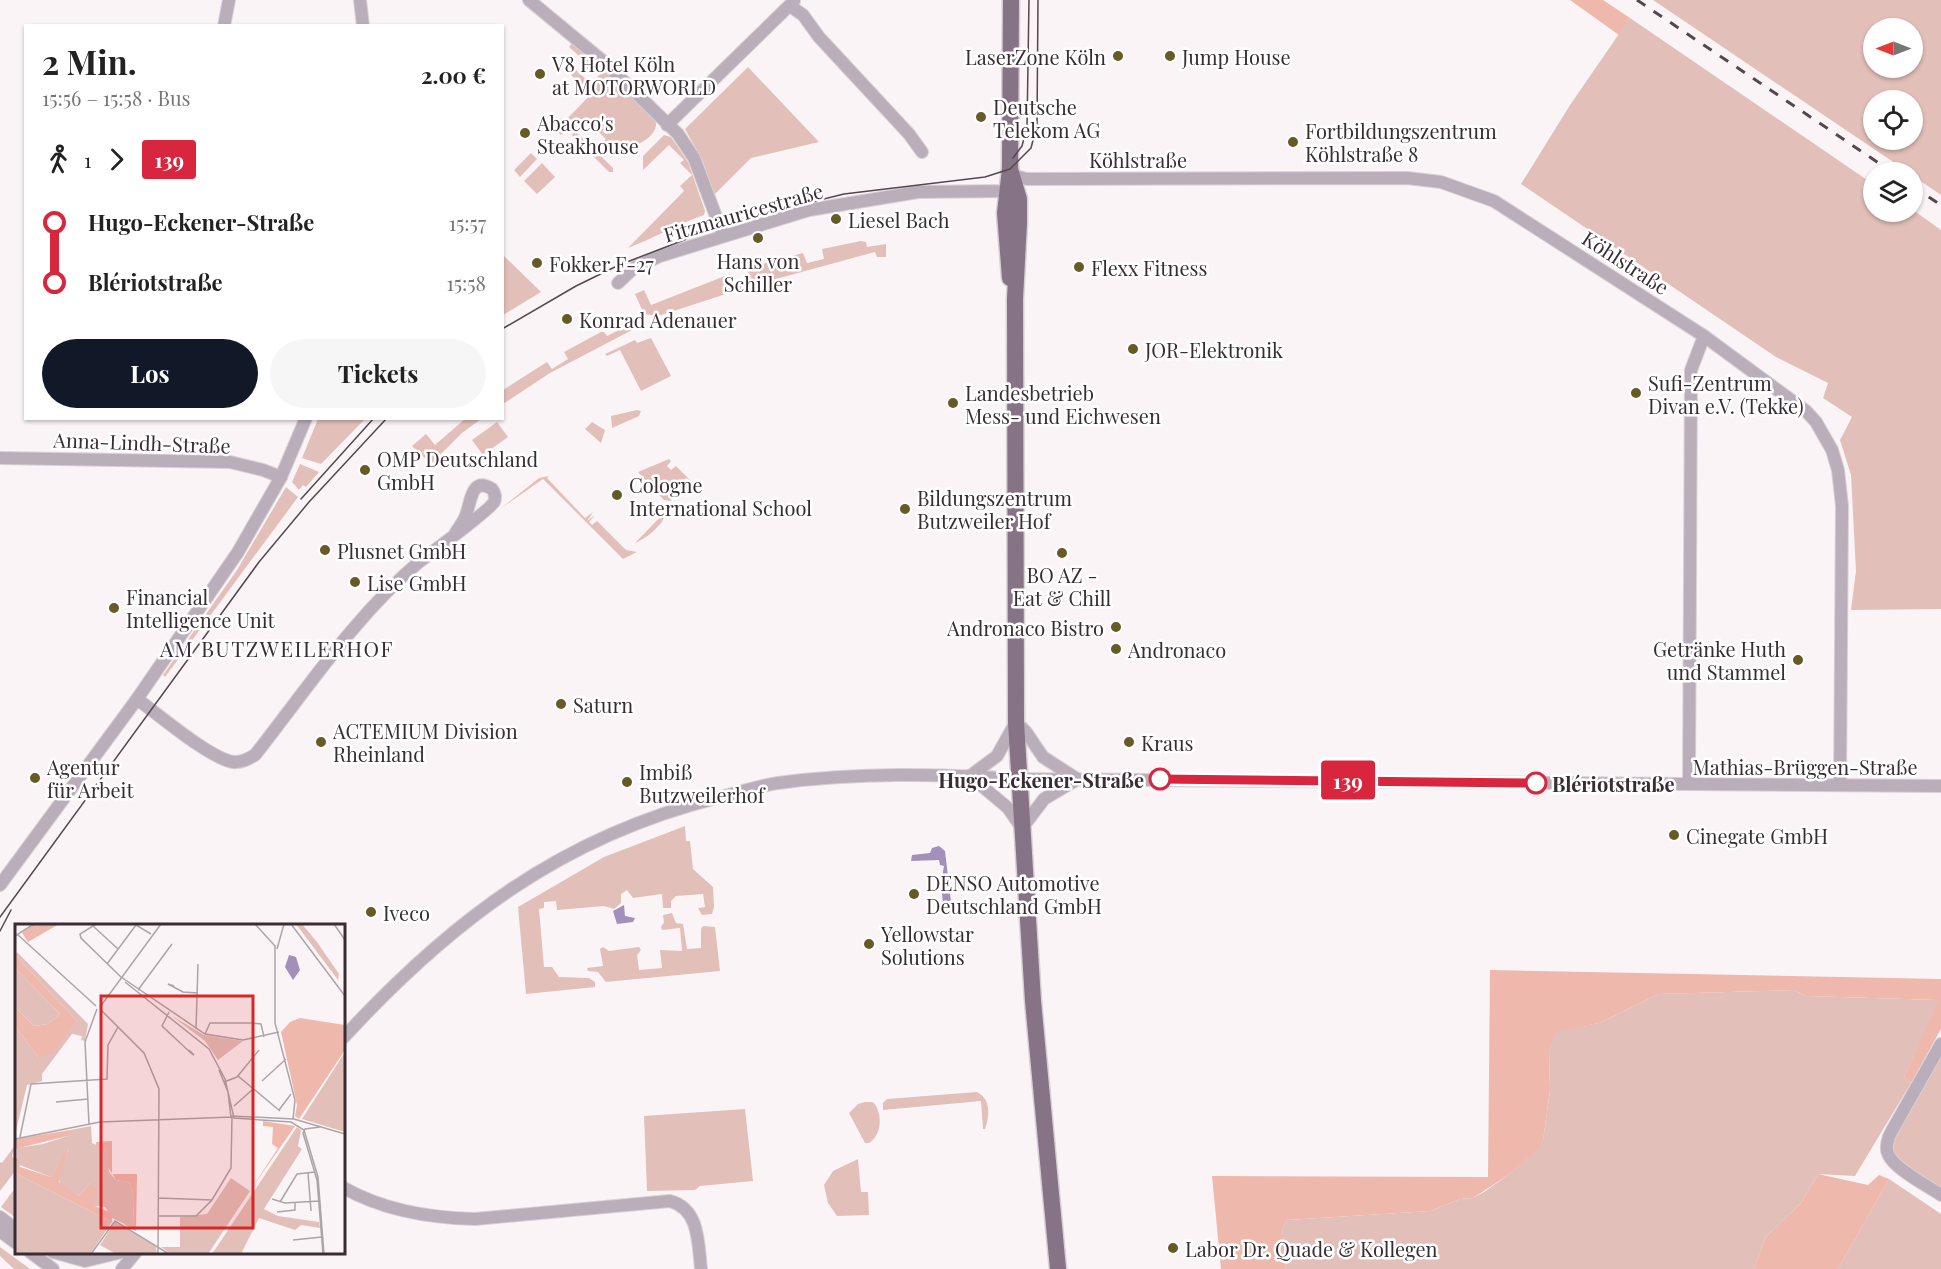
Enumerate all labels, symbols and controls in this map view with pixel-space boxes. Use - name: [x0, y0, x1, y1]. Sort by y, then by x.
- north arrow: [1863, 18, 1923, 78]
- map controls: [1863, 18, 1923, 222]
- text: 2 Min.: [42, 39, 137, 83]
- place label: LaserZone Köln: [965, 43, 1106, 70]
- place label: Jump House: [1181, 43, 1291, 70]
- marker: LaserZone Köln: [1111, 49, 1125, 63]
- marker: Jump House: [1163, 49, 1177, 63]
- place label: V8 Hotel Köln at MOTORWORLD: [551, 50, 716, 100]
- text: 2.00 €: [421, 60, 486, 90]
- marker: V8 Hotel Köln at MOTORWORLD: [533, 67, 547, 81]
- text: 15:56 – 15:58 · Bus: [42, 84, 191, 111]
- button: locate: [1863, 90, 1923, 150]
- place label: Deutsche Telekom AG: [993, 93, 1100, 143]
- place label: Abacco's Steakhouse: [536, 109, 639, 159]
- marker: Deutsche Telekom AG: [974, 110, 988, 124]
- place label: Fortbildungszentrum Köhlstraße 8: [1305, 117, 1497, 167]
- marker: Abacco's Steakhouse: [518, 126, 532, 140]
- marker: Fortbildungszentrum Köhlstraße 8: [1286, 135, 1300, 149]
- icon: walk: [42, 143, 75, 176]
- icon: forward: [100, 143, 133, 176]
- text: 139: [154, 145, 184, 173]
- text: 1: [84, 146, 91, 173]
- street label: Köhlstraße: [1089, 146, 1187, 173]
- button: layers: [1863, 162, 1923, 222]
- street label: Fitzmauricestraße: [660, 176, 826, 248]
- place label: Liesel Bach: [848, 206, 950, 233]
- text: Hugo-Eckener-Straße: [88, 207, 314, 237]
- text: 15:57: [449, 209, 486, 236]
- marker: Liesel Bach: [829, 212, 843, 226]
- street label: Köhlstraße: [1578, 224, 1674, 300]
- marker: Hans von Schiller: [751, 231, 765, 245]
- place label: Hans von Schiller: [717, 247, 799, 297]
- place label: Fokker F-27: [549, 250, 654, 277]
- place label: Flexx Fitness: [1091, 254, 1207, 281]
- marker: Fokker F-27: [530, 256, 544, 270]
- marker: Flexx Fitness: [1072, 260, 1086, 274]
- text: Blériotstraße: [88, 267, 223, 297]
- text: 15:58: [447, 269, 486, 296]
- place label: Konrad Adenauer: [579, 306, 737, 333]
- marker: Konrad Adenauer: [560, 312, 574, 326]
- place label: JOR-Elektronik: [1144, 336, 1283, 363]
- button: Los: [42, 339, 258, 408]
- button: Tickets: [270, 339, 486, 408]
- marker: JOR-Elektronik: [1126, 342, 1140, 356]
- place label: Sufi-Zentrum Divan e.V. (Tekke): [1648, 369, 1804, 419]
- place label: Landesbetrieb Mess- und Eichwesen: [965, 379, 1161, 429]
- marker: Sufi-Zentrum Divan e.V. (Tekke): [1629, 386, 1643, 400]
- marker: Landesbetrieb Mess- und Eichwesen: [946, 396, 960, 410]
- street label: Anna-Lindh-Straße: [52, 425, 231, 459]
- place label: OMP Deutschland GmbH: [377, 445, 539, 495]
- marker: OMP Deutschland GmbH: [358, 463, 372, 477]
- place label: Cologne International School: [629, 471, 812, 521]
- place label: Bildungszentrum Butzweiler Hof: [917, 484, 1072, 534]
- marker: Cologne International School: [610, 488, 624, 502]
- marker: Bildungszentrum Butzweiler Hof: [898, 502, 912, 516]
- place label: Plusnet GmbH: [337, 537, 466, 564]
- marker: Plusnet GmbH: [318, 543, 332, 557]
- marker: BO AZ - Eat & Chill: [1055, 546, 1069, 560]
- place label: BO AZ - Eat & Chill: [1013, 561, 1111, 611]
- place label: Lise GmbH: [367, 569, 467, 596]
- marker: Lise GmbH: [348, 575, 362, 589]
- place label: Financial Intelligence Unit: [126, 583, 276, 633]
- marker: Financial Intelligence Unit: [107, 601, 121, 615]
- place label: Andronaco Bistro: [946, 614, 1104, 641]
- marker: Andronaco Bistro: [1109, 620, 1123, 634]
- district label: AM BUTZWEILERHOF: [159, 634, 394, 662]
- place label: Getränke Huth und Stammel: [1653, 635, 1786, 685]
- place label: Andronaco: [1127, 636, 1226, 663]
- marker: Andronaco: [1109, 642, 1123, 656]
- marker: Getränke Huth und Stammel: [1791, 653, 1805, 667]
- place label: Saturn: [573, 691, 633, 718]
- marker: Saturn: [554, 697, 568, 711]
- place label: ACTEMIUM Division Rheinland: [332, 717, 518, 767]
- place label: Kraus: [1141, 729, 1194, 756]
- marker: ACTEMIUM Division Rheinland: [314, 735, 328, 749]
- marker: Kraus: [1122, 735, 1136, 749]
- place label: Agentur für Arbeit: [46, 753, 134, 803]
- street label: Mathias-Brüggen-Straße: [1692, 753, 1918, 780]
- place label: Imbiß Butzweilerhof: [639, 758, 766, 808]
- line badge: 139: [1314, 760, 1382, 800]
- place label: Hugo-Eckener-Straße: [938, 766, 1144, 793]
- text: 139: [1333, 766, 1363, 794]
- marker: Hugo-Eckener-Straße: [1149, 768, 1171, 790]
- place label: Blériotstraße: [1552, 770, 1674, 797]
- marker: Agentur für Arbeit: [28, 771, 42, 785]
- marker: Blériotstraße: [1525, 772, 1547, 794]
- marker: Imbiß Butzweilerhof: [620, 775, 634, 789]
- place label: Cinegate GmbH: [1686, 822, 1828, 849]
- marker: Cinegate GmbH: [1667, 828, 1681, 842]
- place label: DENSO Automotive Deutschland GmbH: [926, 869, 1102, 919]
- marker: DENSO Automotive Deutschland GmbH: [907, 887, 921, 901]
- place label: Iveco: [383, 899, 430, 926]
- marker: Iveco: [364, 905, 378, 919]
- place label: Yellowstar Solutions: [880, 920, 974, 970]
- inset map: [15, 924, 345, 1254]
- marker: Yellowstar Solutions: [862, 937, 876, 951]
- place label: Labor Dr. Quade & Kollegen: [1185, 1235, 1438, 1262]
- marker: Labor Dr. Quade & Kollegen: [1166, 1241, 1180, 1255]

